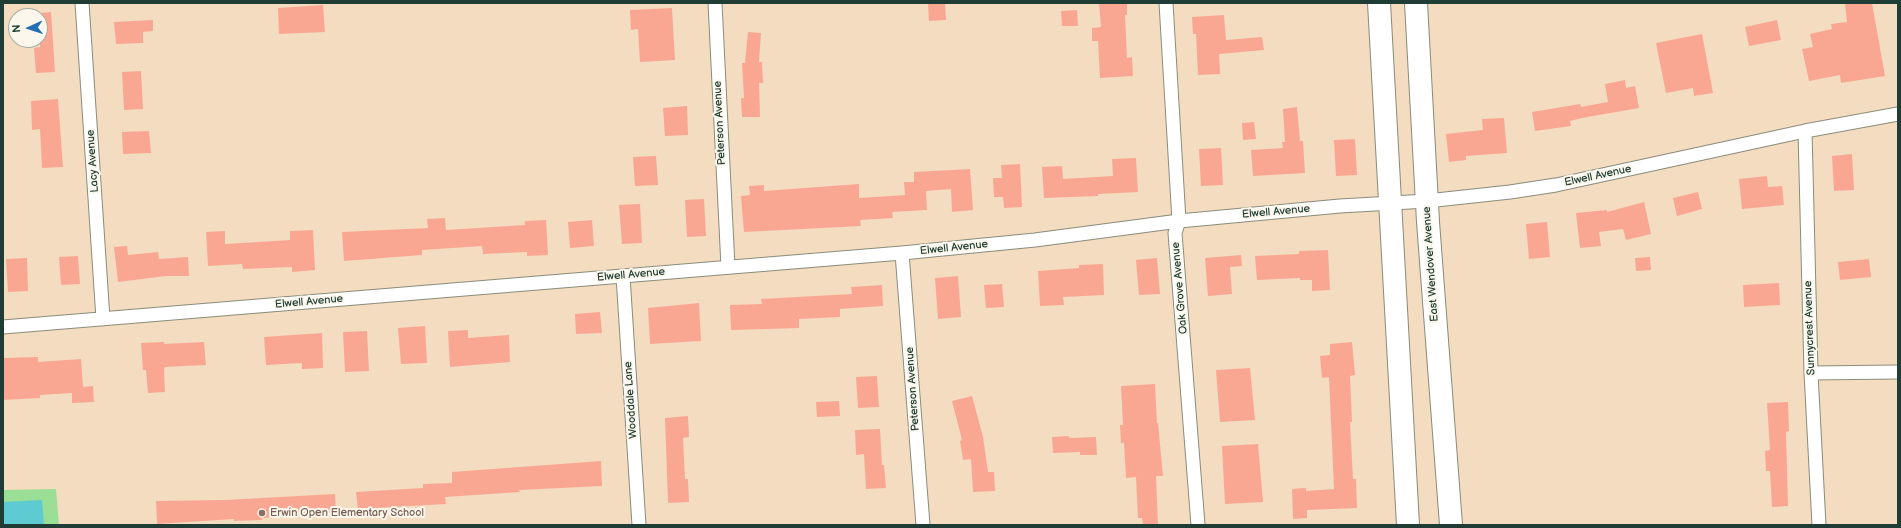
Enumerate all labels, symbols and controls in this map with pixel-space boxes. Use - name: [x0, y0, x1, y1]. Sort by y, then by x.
- north arrow: [8, 8, 48, 48]
- text: N: [10, 24, 23, 33]
- street label: Peterson Avenue: [711, 81, 729, 165]
- street label: Lacy Avenue: [84, 129, 102, 193]
- street label: Elwell Avenue: [1563, 162, 1633, 190]
- street label: Elwell Avenue: [1241, 202, 1311, 222]
- street label: East Wendover Avenue: [1420, 206, 1442, 322]
- street label: Elwell Avenue: [919, 238, 989, 258]
- street label: Oak Grove Avenue: [1169, 241, 1191, 335]
- street label: Elwell Avenue: [596, 265, 666, 285]
- street label: Sunnycrest Avenue: [1802, 280, 1818, 376]
- street label: Elwell Avenue: [274, 292, 344, 312]
- street label: Peterson Avenue: [903, 346, 923, 432]
- street label: Wooddale Lane: [622, 361, 640, 439]
- place label: Erwin Open Elementary School: [270, 506, 424, 520]
- marker: Erwin Open Elementary School: [257, 508, 267, 518]

